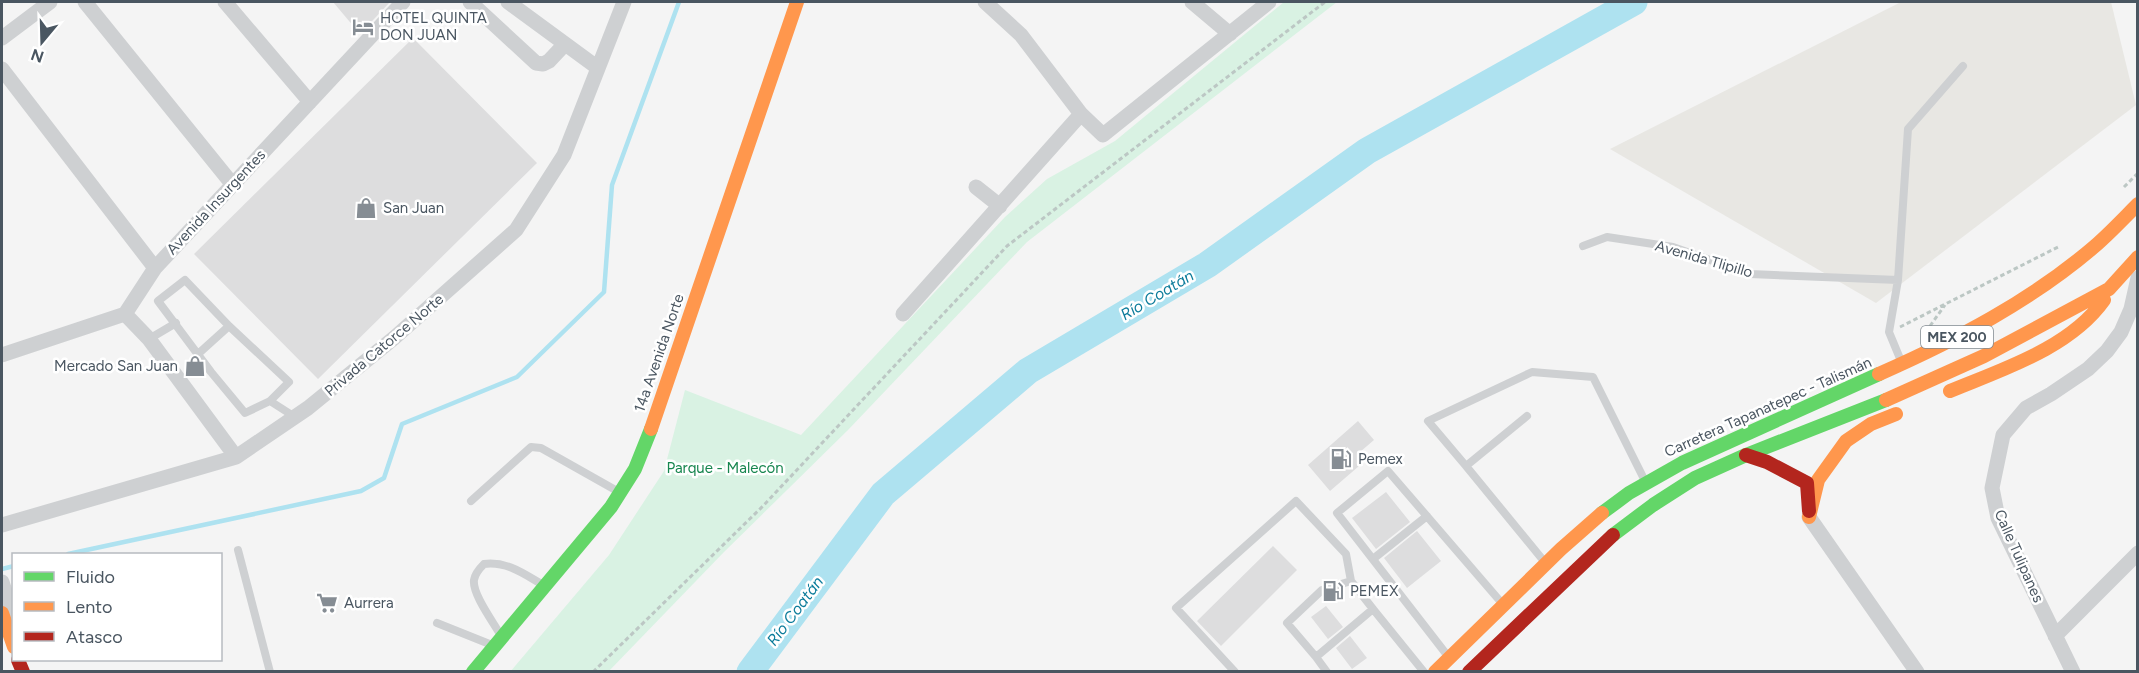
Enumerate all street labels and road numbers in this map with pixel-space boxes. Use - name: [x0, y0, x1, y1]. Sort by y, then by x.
- street label: Avenida Insurgentes: [163, 146, 269, 258]
- street label: Avenida Tlipillo: [1653, 236, 1755, 282]
- street label: Privada Catorce Norte: [321, 290, 447, 400]
- street label: 14a Avenida Norte: [630, 292, 688, 414]
- road number: MEX 200: [1921, 326, 1993, 348]
- street label: Carretera Tapanatepec - Talismán: [1662, 353, 1874, 461]
- street label: Calle Tulipanes: [1990, 507, 2048, 605]

